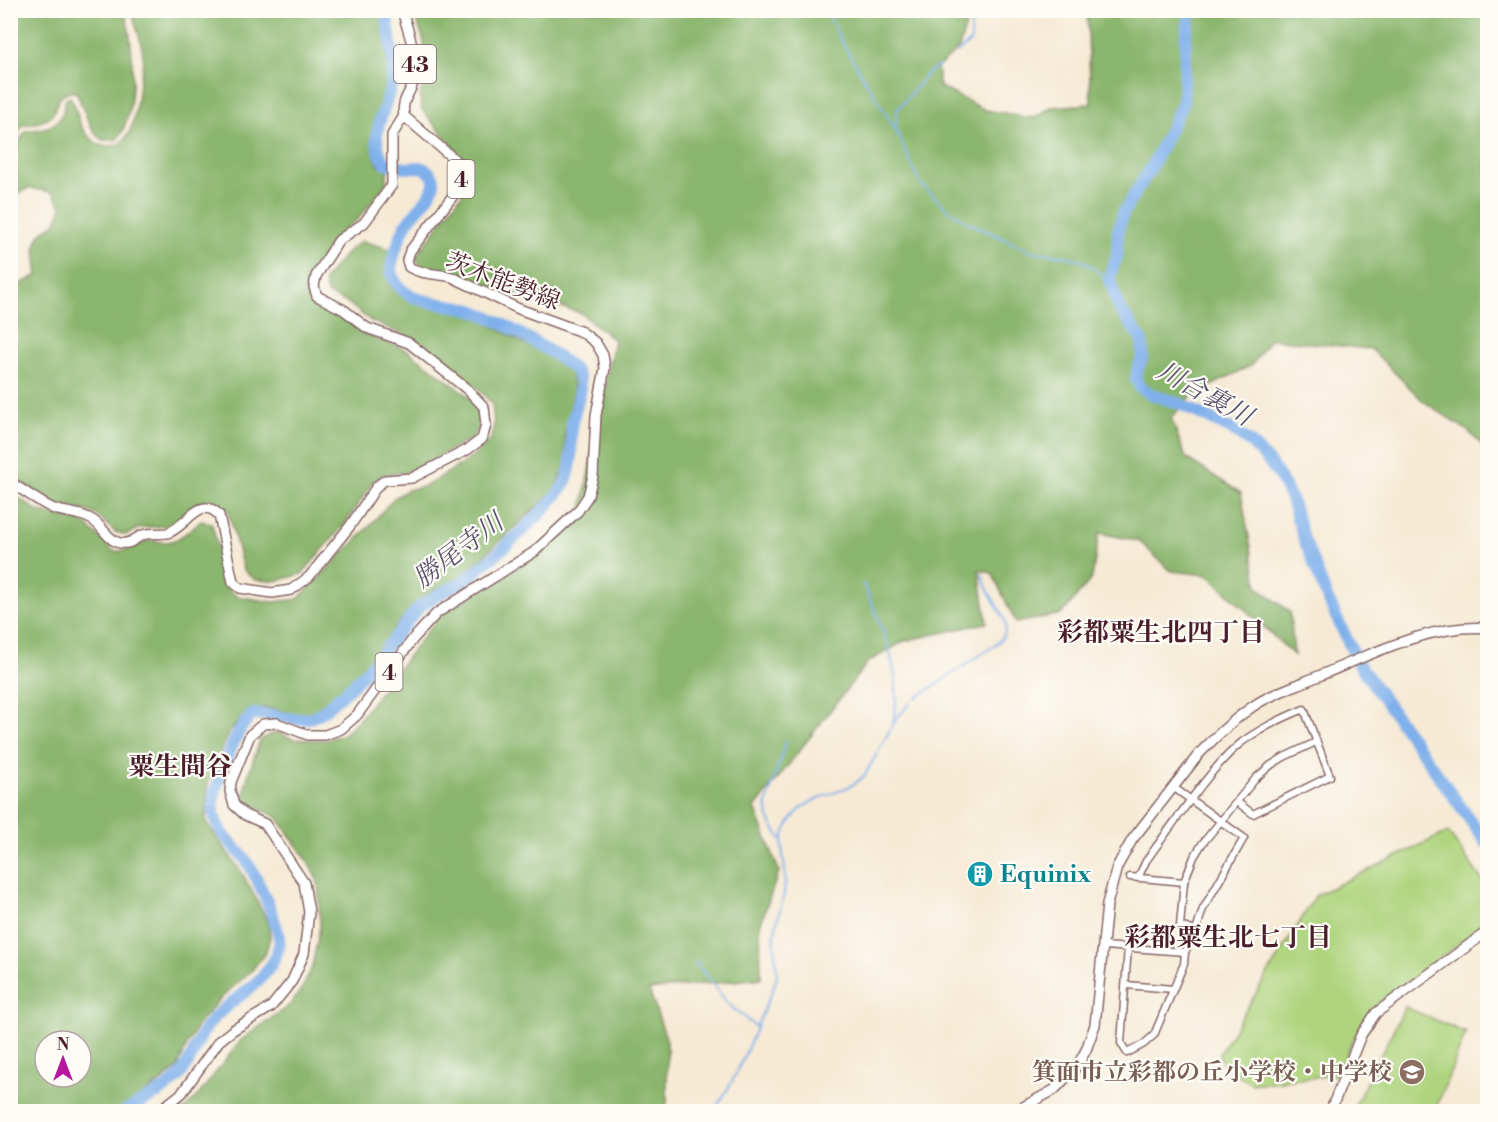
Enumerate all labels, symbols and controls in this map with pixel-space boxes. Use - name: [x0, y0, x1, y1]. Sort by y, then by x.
- road number: 43: [394, 45, 436, 83]
- road number: 4: [448, 160, 474, 198]
- street label: 茨木能勢線: [441, 246, 564, 317]
- water label: 川合裏川: [1151, 355, 1260, 435]
- water label: 勝尾寺川: [407, 505, 512, 595]
- district label: 彩都粟生北四丁目: [1057, 617, 1265, 649]
- road number: 4: [376, 653, 402, 691]
- district label: 粟生間谷: [128, 751, 232, 783]
- building icon: Equinix: [965, 859, 995, 889]
- place label: Equinix: [1000, 860, 1091, 890]
- district label: 彩都粟生北七丁目: [1124, 922, 1332, 954]
- north arrow: [33, 1029, 93, 1089]
- text: N: [57, 1035, 70, 1055]
- school or university icon: 箕面市立彩都の丘小学校・中学校: [1397, 1057, 1427, 1087]
- place label: 箕面市立彩都の丘小学校・中学校: [1032, 1058, 1392, 1088]

